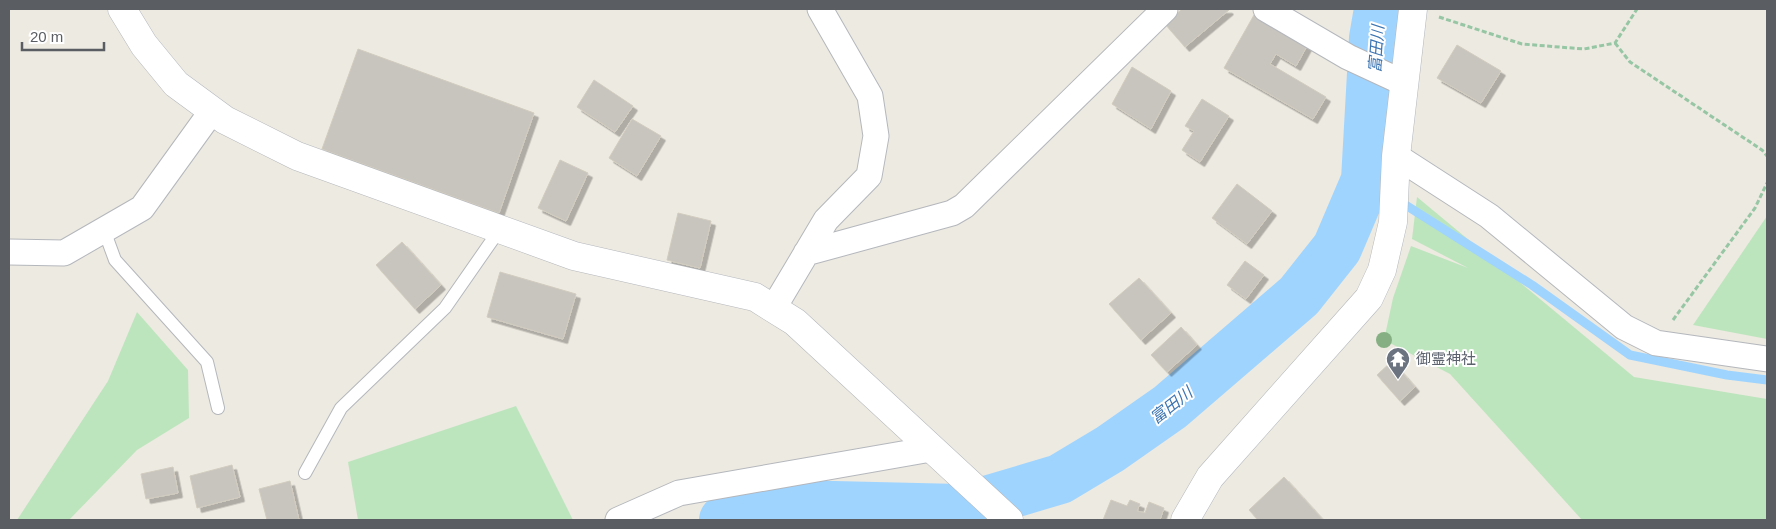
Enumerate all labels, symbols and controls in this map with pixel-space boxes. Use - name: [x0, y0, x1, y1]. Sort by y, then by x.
- scale bar: [22, 20, 105, 52]
- water label: 富田川: [1366, 23, 1387, 74]
- text: 20 m: [30, 28, 63, 45]
- temple icon: 御霊神社: [1385, 346, 1411, 380]
- place label: 御霊神社: [1416, 350, 1476, 367]
- water label: 富田川: [1147, 383, 1197, 427]

